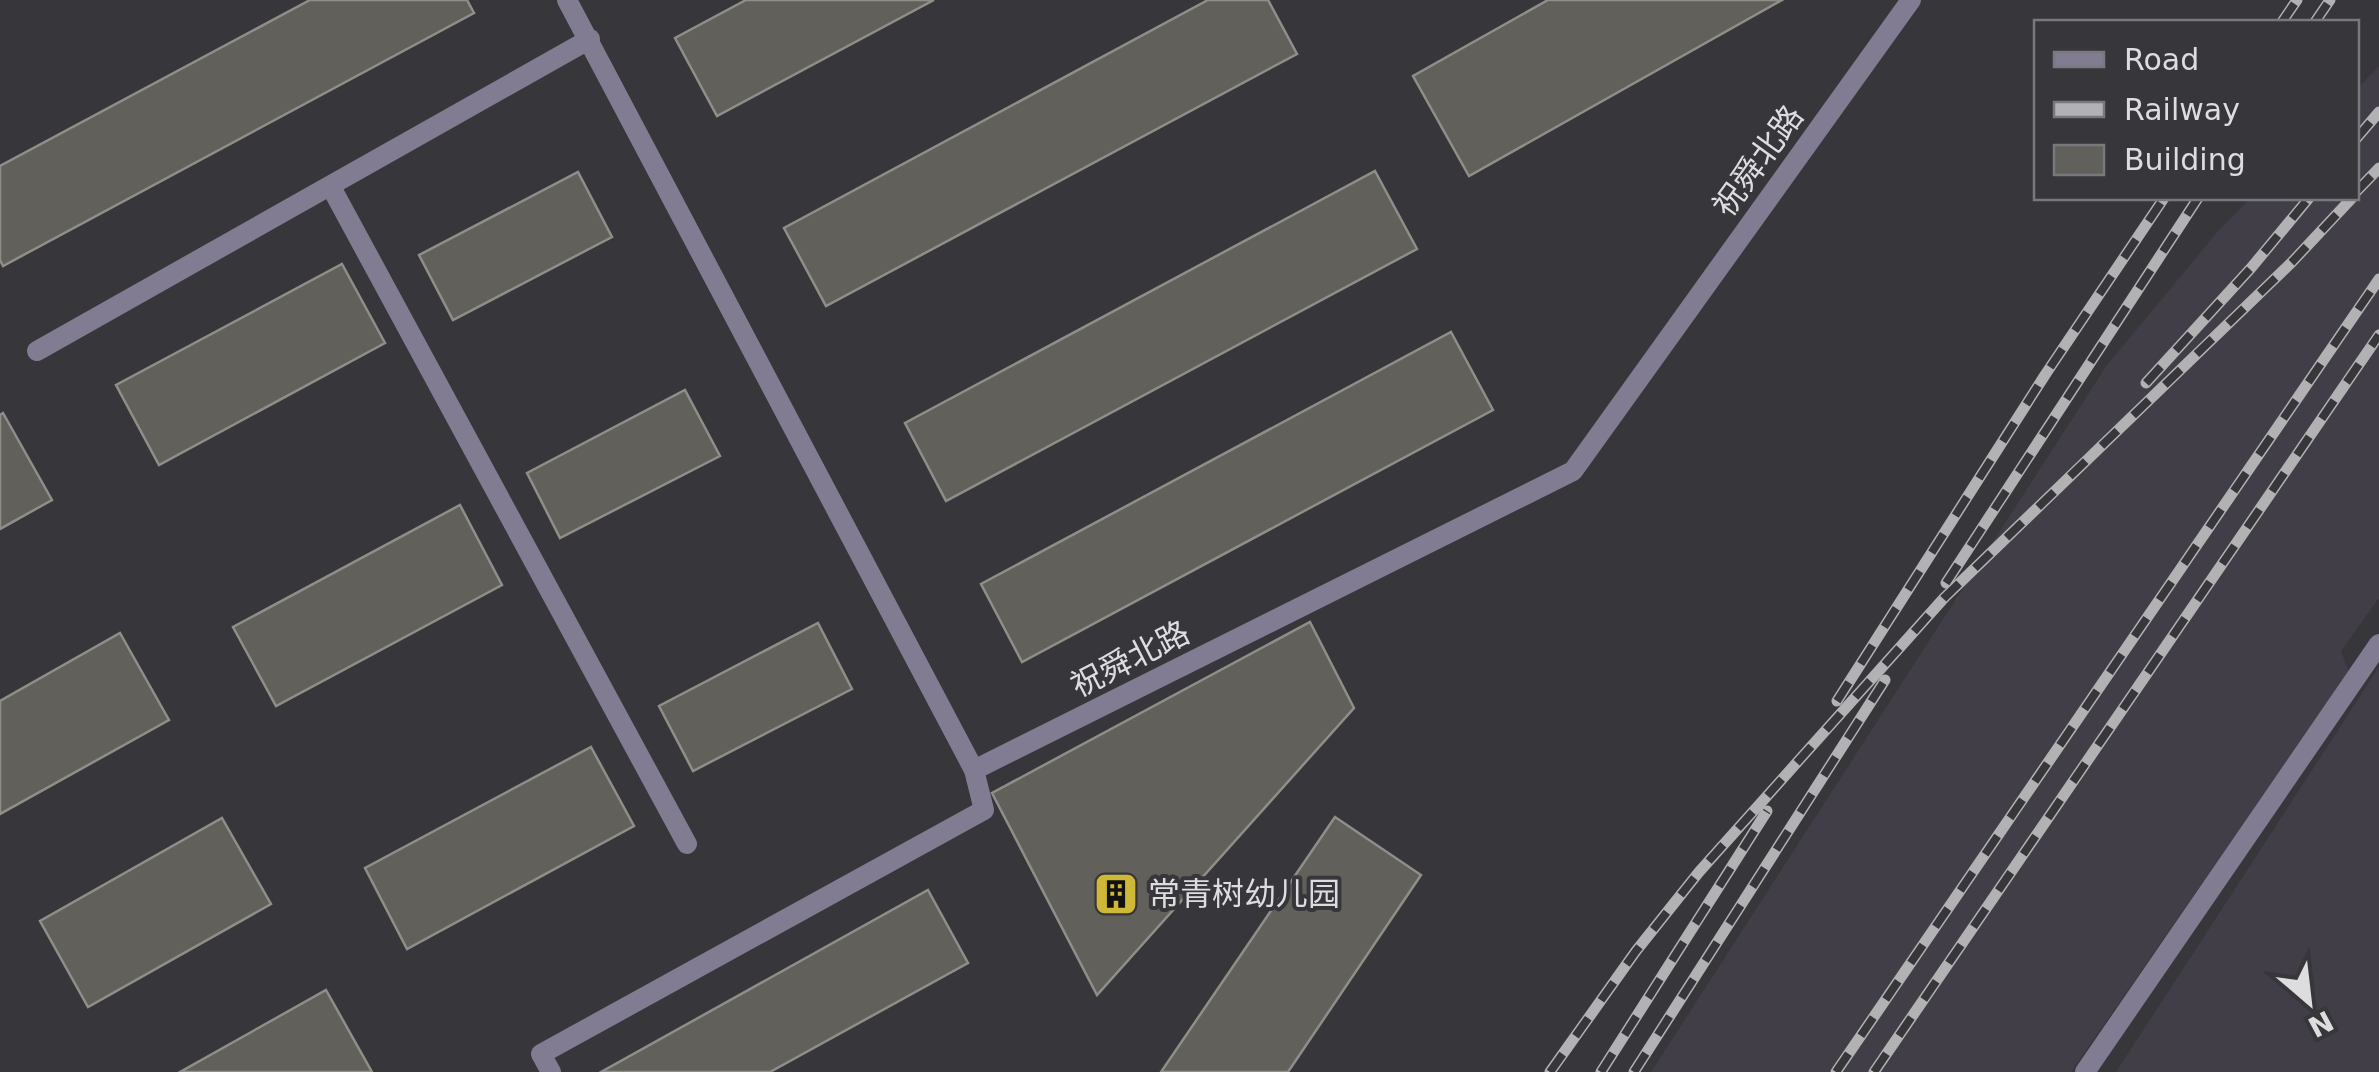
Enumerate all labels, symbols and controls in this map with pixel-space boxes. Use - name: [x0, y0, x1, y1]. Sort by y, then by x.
- legend: [2034, 20, 2359, 200]
- text: Road: [2124, 42, 2199, 77]
- text: Railway: [2124, 92, 2240, 127]
- street label: 祝舜北路: [1705, 98, 1811, 224]
- text: Building: [2124, 142, 2246, 177]
- street label: 祝舜北路: [1064, 613, 1196, 705]
- building icon: 常青树幼儿园: [1093, 871, 1139, 917]
- place label: 常青树幼儿园: [1148, 875, 1340, 913]
- north arrow: [2259, 952, 2359, 1052]
- text: N: [2302, 1004, 2339, 1044]

